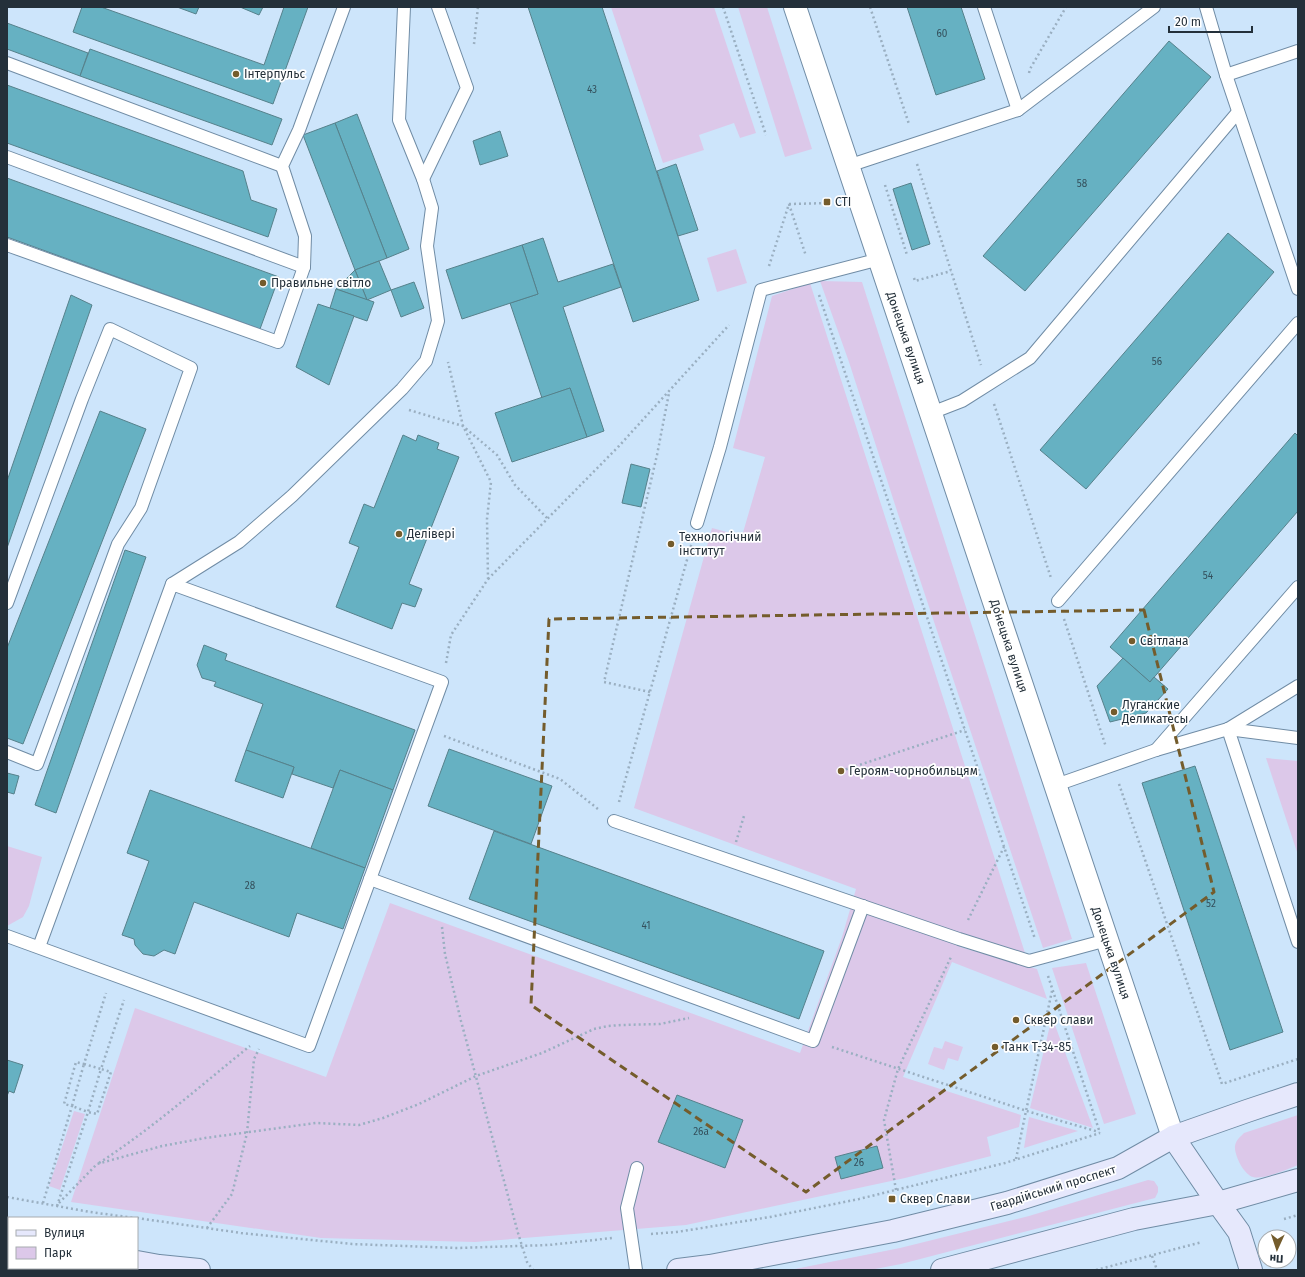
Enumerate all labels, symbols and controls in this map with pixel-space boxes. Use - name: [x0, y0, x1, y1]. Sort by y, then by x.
- scale bar: [1169, 8, 1252, 34]
- text: 20 m: [1175, 15, 1201, 29]
- house number: 60: [937, 28, 948, 40]
- place label: Інтерпульс: [244, 67, 305, 81]
- marker: Інтерпульс: [231, 69, 241, 79]
- house number: 43: [587, 84, 597, 96]
- house number: 58: [1077, 178, 1088, 190]
- place label: СТІ: [835, 195, 851, 209]
- marker: СТІ: [822, 197, 832, 207]
- place label: Правильне світло: [271, 276, 371, 290]
- marker: Правильне світло: [258, 278, 268, 288]
- street label: Донецька вулиця: [883, 289, 928, 386]
- house number: 56: [1152, 356, 1162, 368]
- place label: Делівері: [406, 527, 455, 541]
- marker: Делівері: [394, 529, 404, 539]
- place label: Технологічний інститут: [679, 530, 761, 558]
- marker: Технологічний інститут: [666, 539, 676, 549]
- house number: 54: [1203, 570, 1214, 582]
- street label: Донецька вулиця: [987, 597, 1031, 694]
- place label: Світлана: [1140, 634, 1189, 648]
- marker: Світлана: [1127, 636, 1137, 646]
- place label: Луганские Деликатесы: [1121, 698, 1188, 726]
- marker: Луганские Деликатесы: [1109, 707, 1119, 717]
- place label: Героям-чорнобильцям: [849, 764, 978, 778]
- marker: Героям-чорнобильцям: [836, 766, 846, 776]
- house number: 28: [245, 880, 256, 892]
- house number: 52: [1206, 898, 1216, 910]
- street label: Донецька вулиця: [1088, 904, 1133, 1001]
- house number: 41: [641, 920, 651, 932]
- place label: Сквер слави: [1024, 1013, 1093, 1027]
- marker: Сквер слави: [1011, 1015, 1021, 1025]
- place label: Танк Т-34-85: [1003, 1040, 1071, 1054]
- marker: Танк Т-34-85: [990, 1042, 1000, 1052]
- house number: 26а: [693, 1126, 709, 1138]
- house number: 26: [854, 1157, 864, 1169]
- street label: Гвардійський проспект: [989, 1162, 1118, 1214]
- place label: Сквер Слави: [900, 1192, 970, 1206]
- marker: Сквер Слави: [887, 1194, 897, 1204]
- legend: [8, 1217, 138, 1269]
- text: Вулиця: [44, 1226, 85, 1240]
- north arrow: [1257, 1229, 1297, 1269]
- text: Парк: [44, 1246, 73, 1260]
- text: Пн: [1269, 1252, 1284, 1265]

